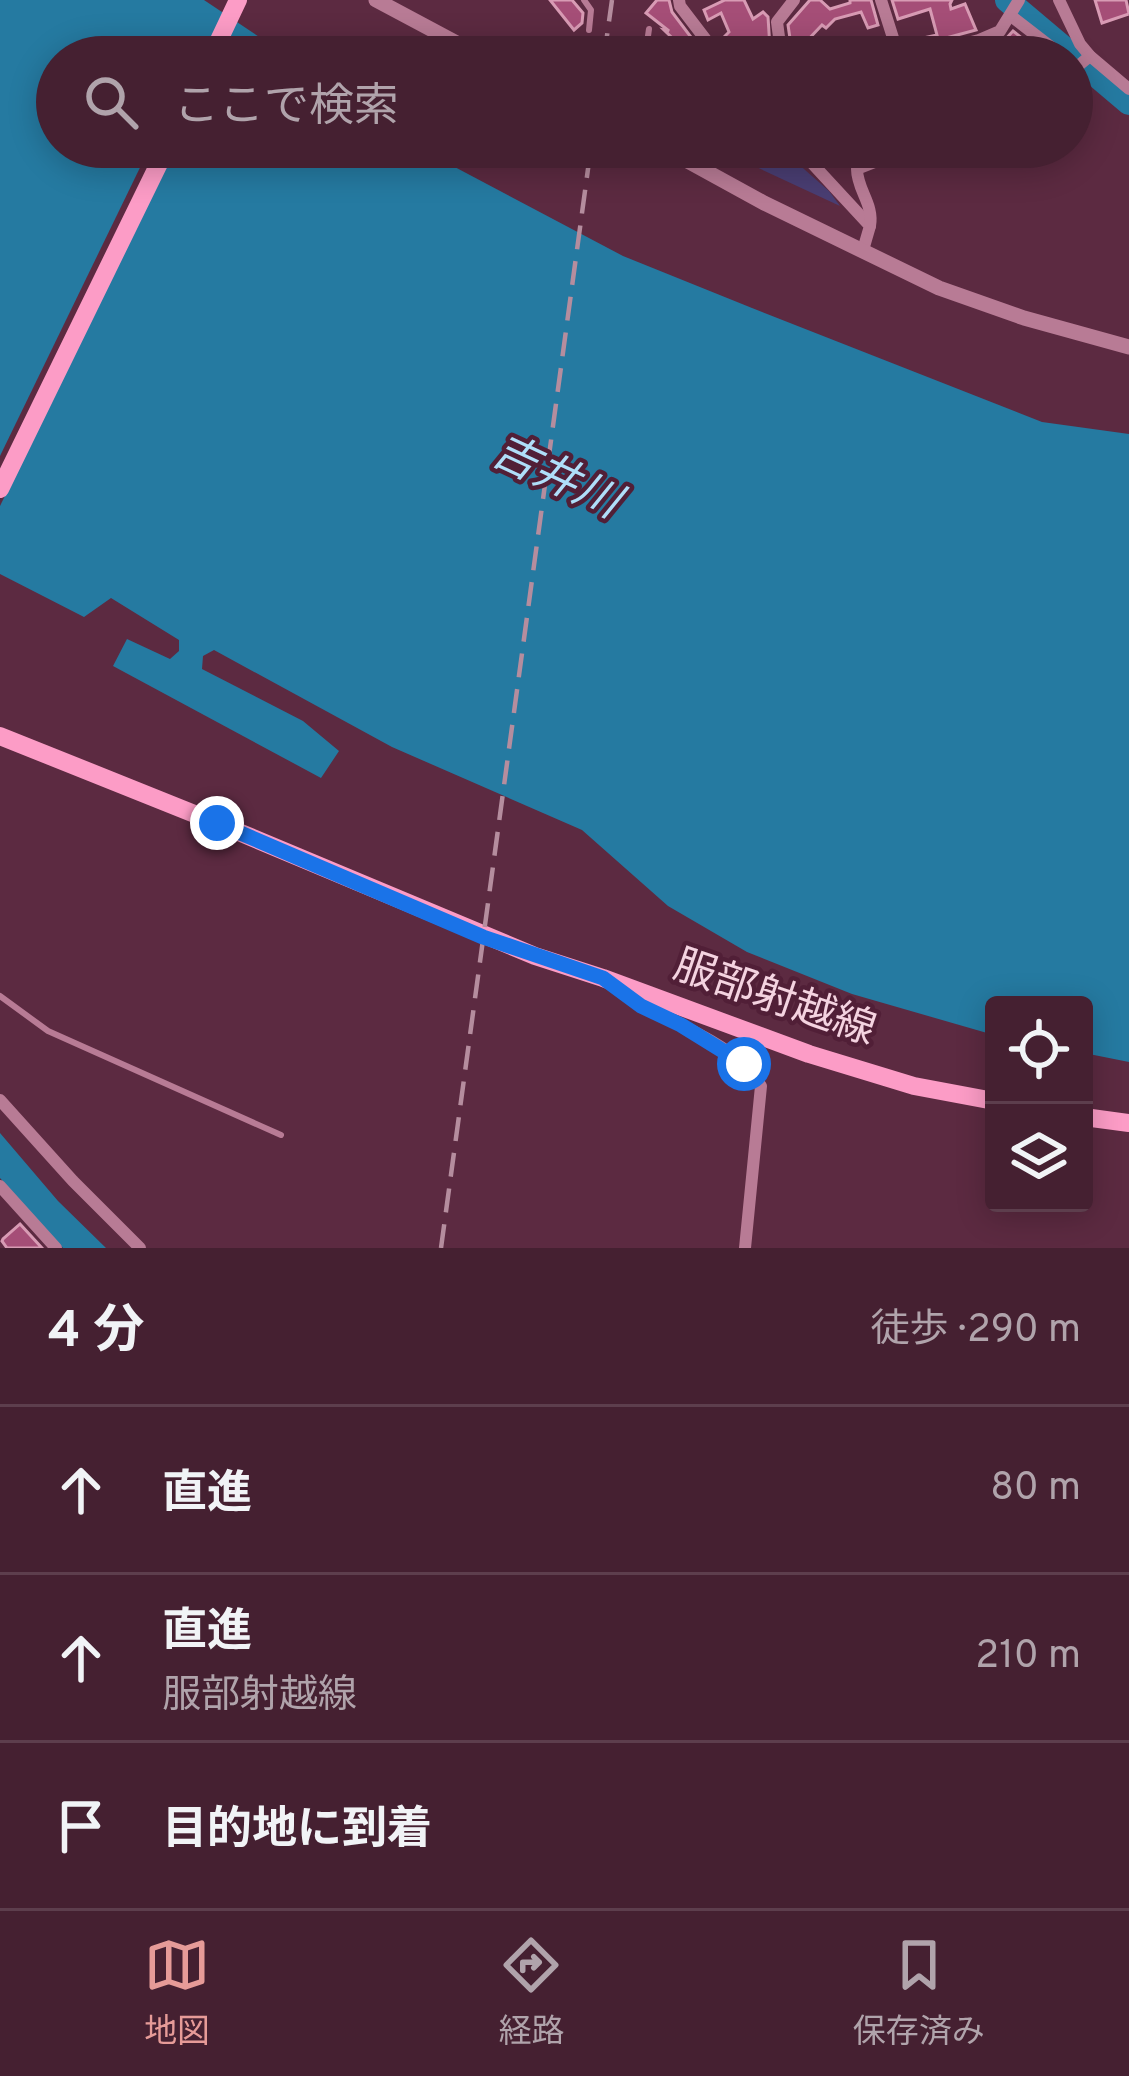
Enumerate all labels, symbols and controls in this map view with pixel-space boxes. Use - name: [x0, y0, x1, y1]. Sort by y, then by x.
- search box: [36, 36, 1093, 168]
- icon: search: [78, 69, 144, 135]
- text: ここで検索: [174, 80, 399, 137]
- water label: 吉井川: [482, 425, 632, 535]
- route end: [190, 796, 244, 850]
- street label: 服部射越線: [666, 941, 882, 1059]
- map controls: [985, 996, 1093, 1212]
- button: locate: [985, 996, 1093, 1104]
- route start: [717, 1037, 771, 1091]
- button: layers: [985, 1104, 1093, 1212]
- text: 4 分: [48, 1301, 145, 1366]
- text: 徒歩 · 290 m: [871, 1307, 1081, 1356]
- icon: ahead: [48, 1457, 114, 1523]
- text: 80 m: [990, 1465, 1081, 1514]
- text: 直進: [162, 1467, 252, 1524]
- text: 直進: [162, 1605, 252, 1662]
- icon: ahead: [48, 1625, 114, 1691]
- text: 210 m: [975, 1633, 1081, 1682]
- text: 服部射越線: [162, 1673, 357, 1722]
- icon: arrive: [48, 1793, 114, 1859]
- text: 目的地に到着: [162, 1803, 432, 1860]
- tab: 地図: [144, 1932, 210, 2055]
- tab: 経路: [498, 1932, 564, 2055]
- tab: 保存済み: [853, 1932, 985, 2055]

